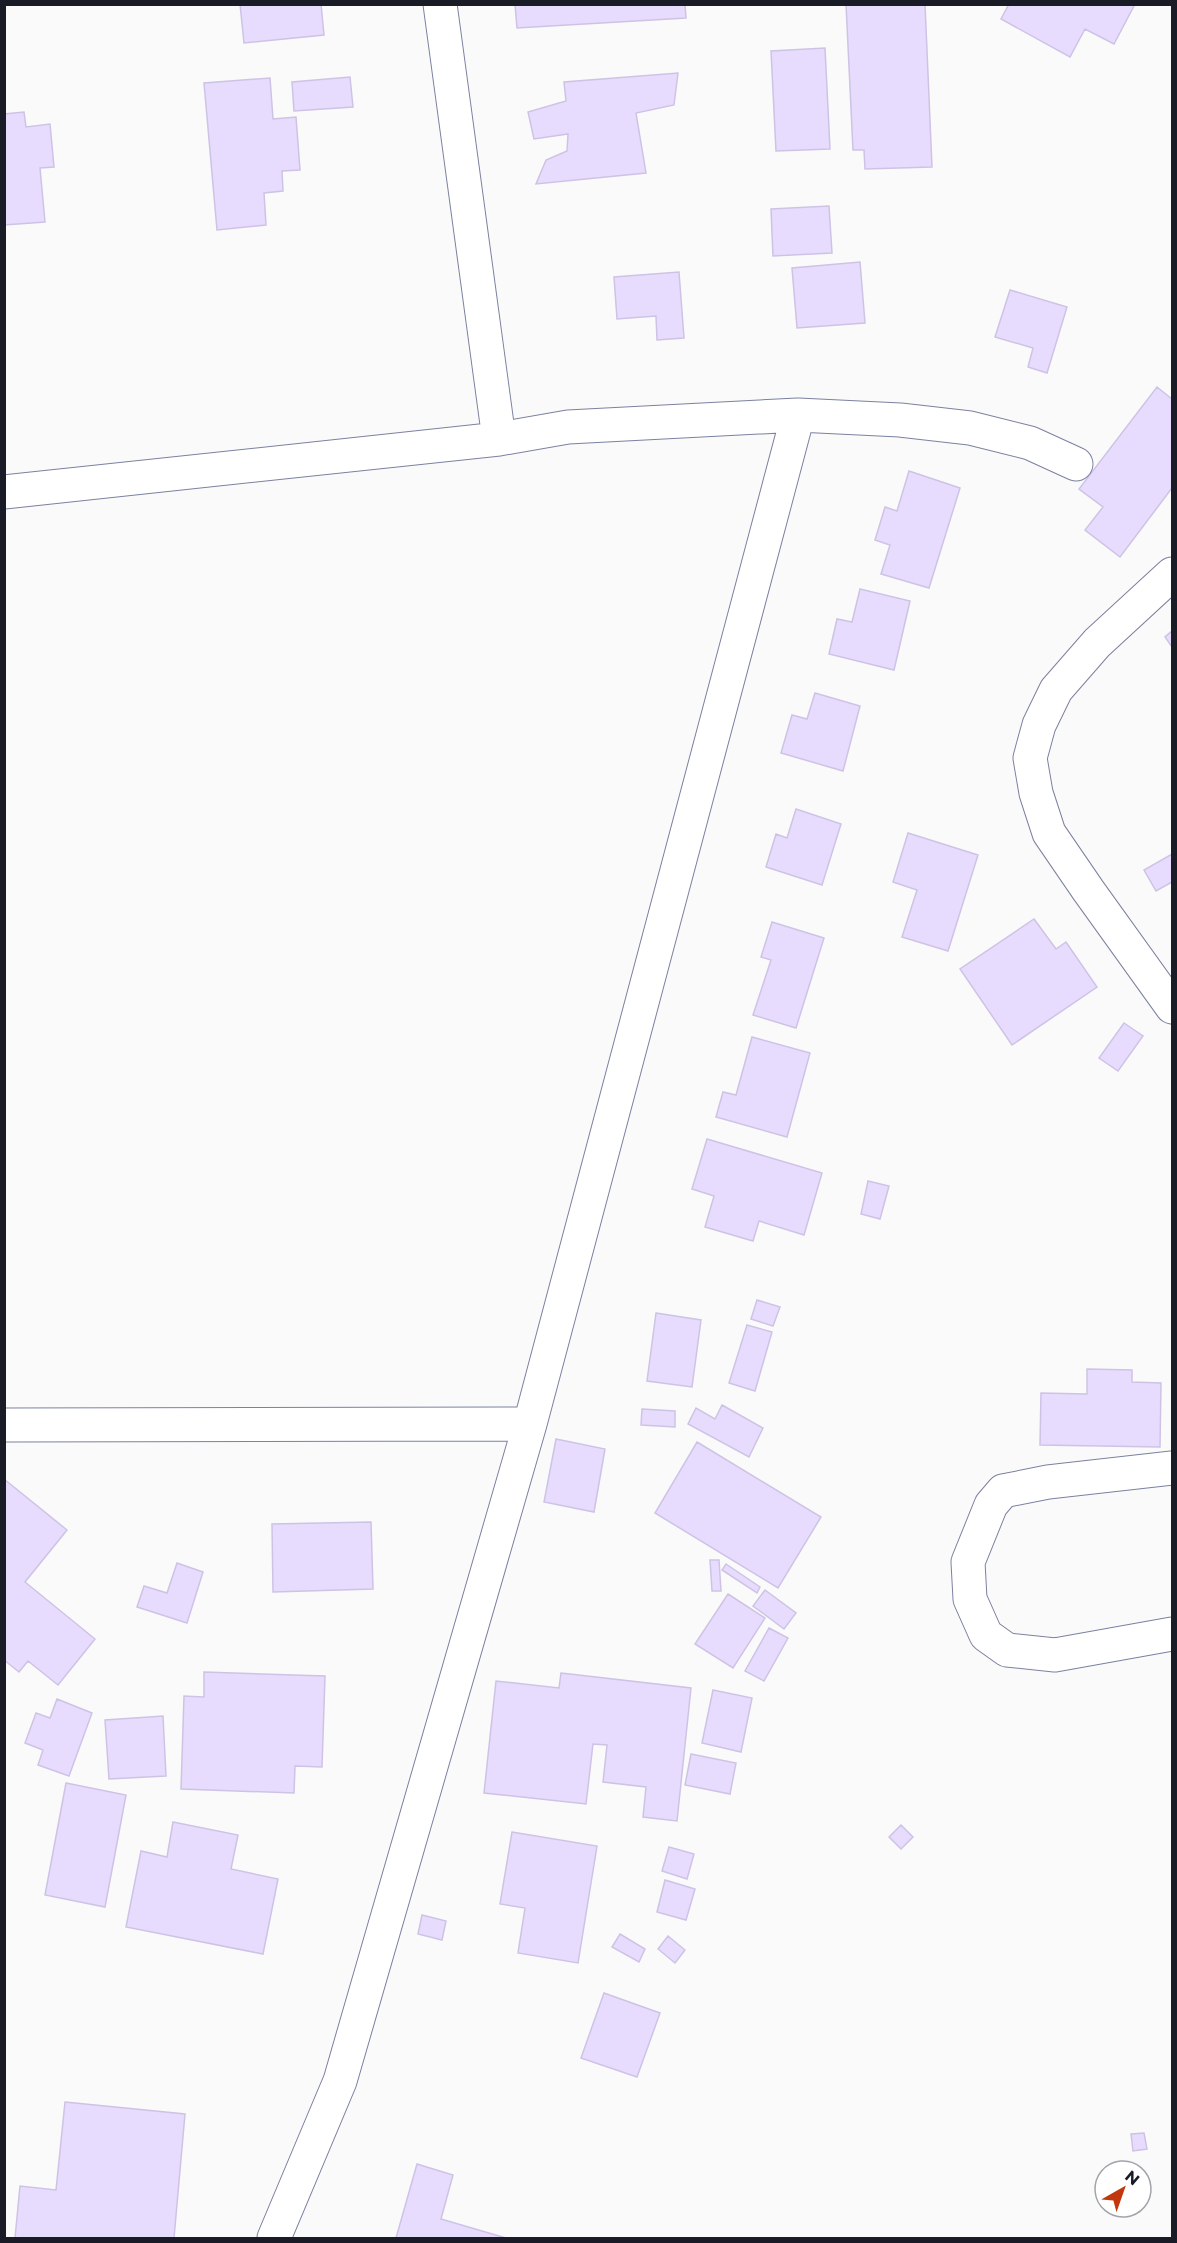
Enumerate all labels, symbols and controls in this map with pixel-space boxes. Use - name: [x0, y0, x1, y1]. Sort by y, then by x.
- north arrow: [1093, 2159, 1153, 2219]
- text: N: [1121, 2166, 1143, 2189]

